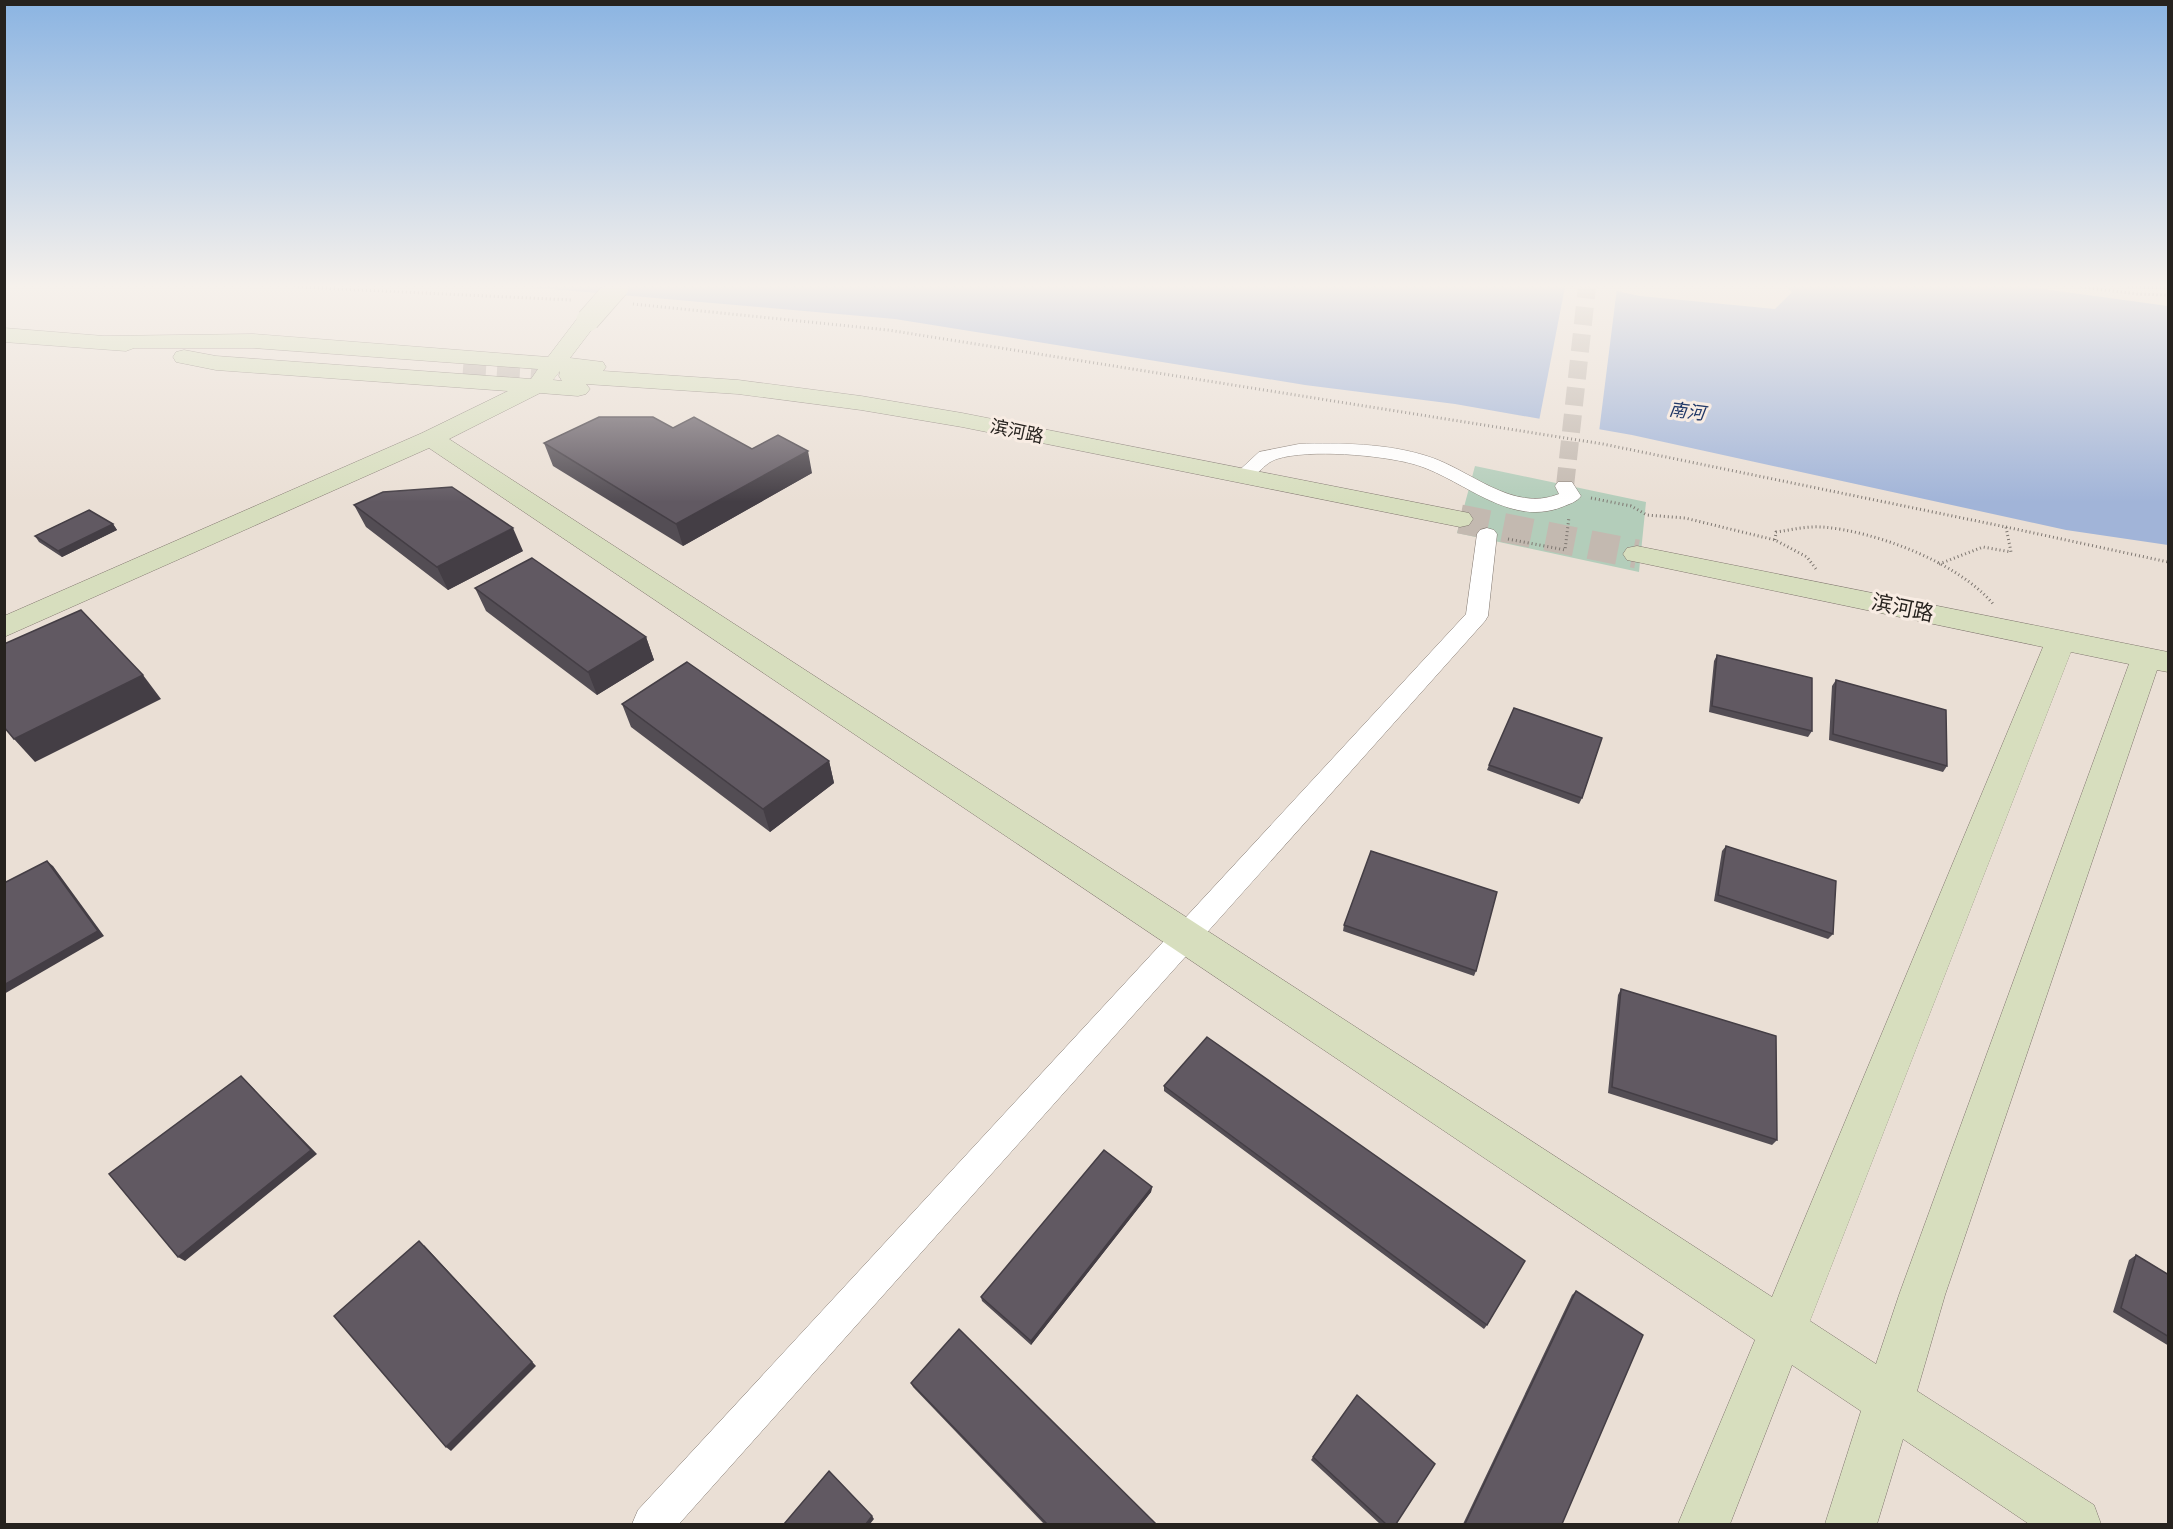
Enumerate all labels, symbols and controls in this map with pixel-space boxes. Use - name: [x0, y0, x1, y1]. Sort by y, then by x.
- water label: 南河: [1668, 397, 1709, 425]
- street label: 滨河路: [988, 414, 1046, 448]
- street label: 滨河路: [1869, 587, 1937, 627]

